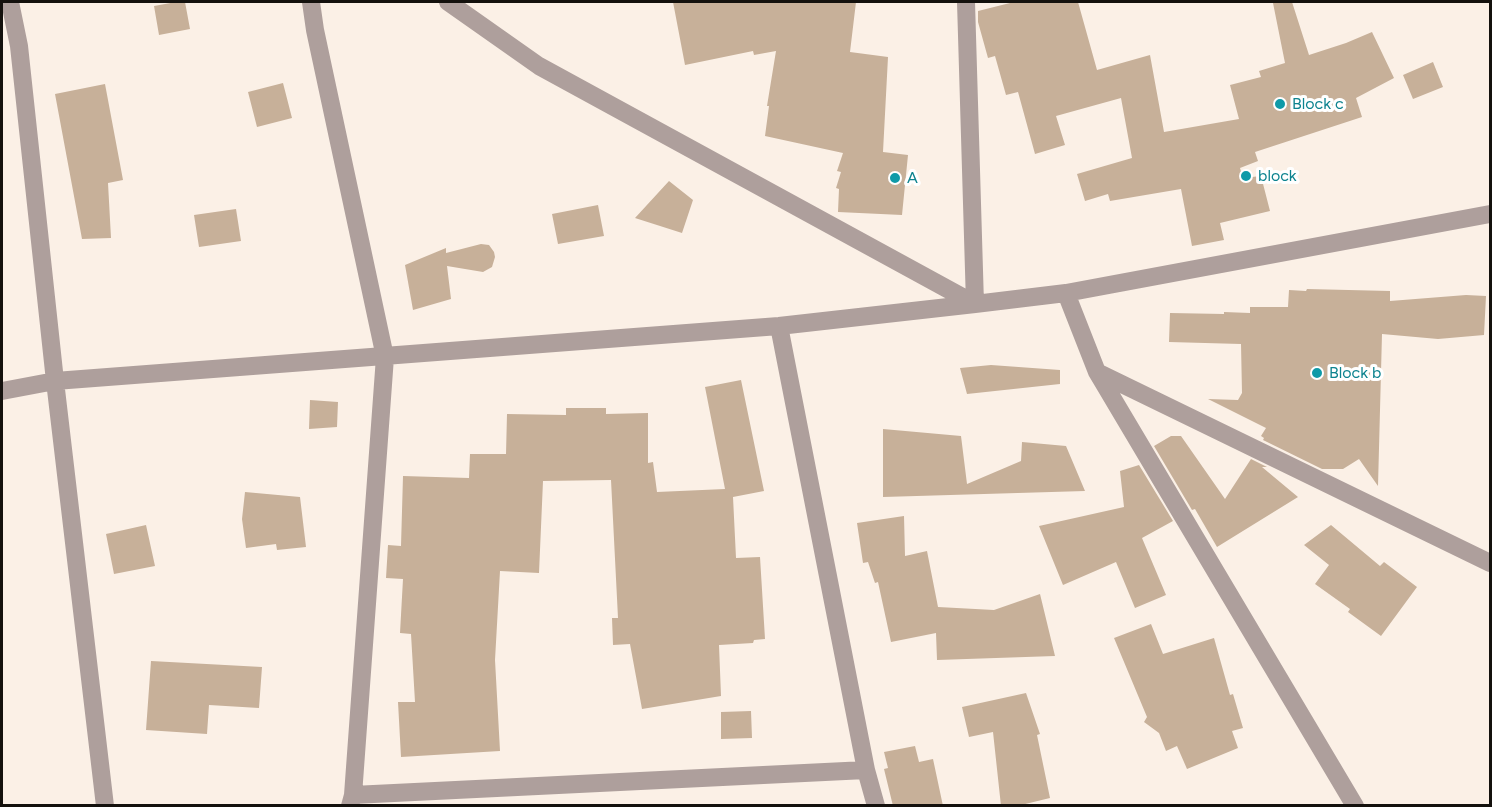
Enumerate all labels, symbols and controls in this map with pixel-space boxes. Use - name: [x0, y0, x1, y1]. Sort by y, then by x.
- place label: Block c: [1292, 94, 1344, 114]
- marker: Block c: [1273, 97, 1287, 111]
- place label: block: [1258, 166, 1297, 186]
- place label: A: [907, 168, 918, 188]
- marker: block: [1239, 169, 1253, 183]
- marker: A: [888, 171, 902, 185]
- place label: Block b: [1329, 363, 1381, 383]
- marker: Block b: [1310, 366, 1324, 380]

